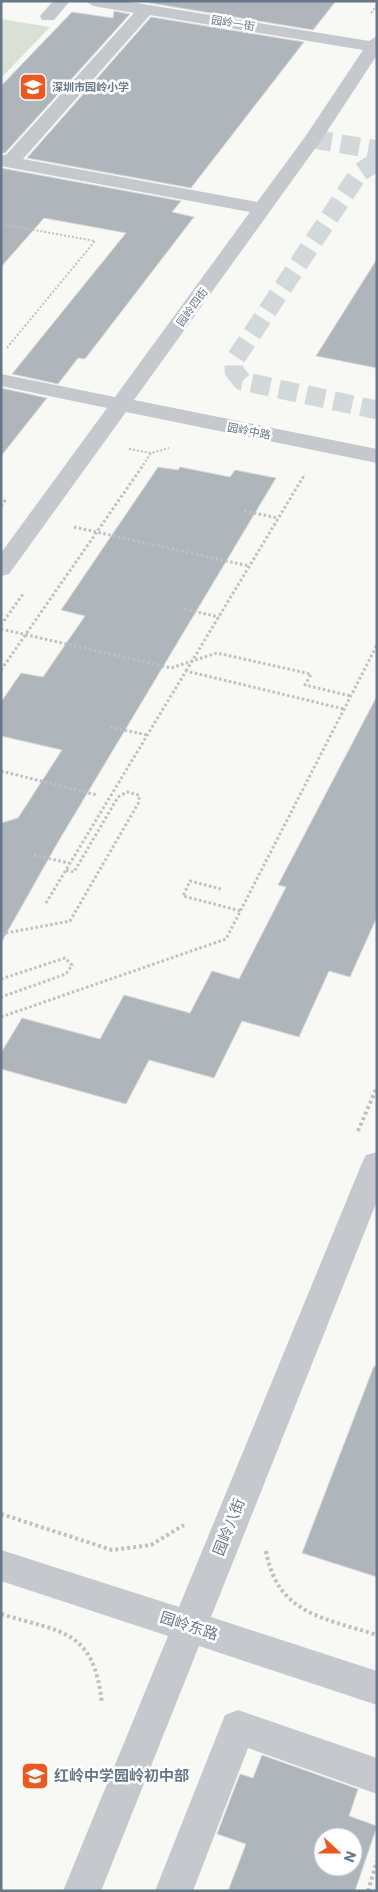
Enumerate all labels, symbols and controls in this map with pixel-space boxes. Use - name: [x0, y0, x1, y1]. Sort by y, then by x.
- street label: 园岭一街: [210, 13, 256, 32]
- school or university icon: 深圳市园岭小学: [18, 72, 48, 102]
- place label: 深圳市园岭小学: [52, 80, 129, 93]
- street label: 园岭四街: [173, 285, 210, 328]
- street label: 园岭中路: [226, 420, 272, 441]
- street label: 园岭八街: [208, 1495, 248, 1558]
- street label: 园岭东路: [158, 1607, 221, 1643]
- school or university icon: 红岭中学园岭初中部: [20, 1761, 50, 1791]
- place label: 红岭中学园岭初中部: [54, 1766, 189, 1784]
- north arrow: [313, 1827, 363, 1877]
- text: N: [341, 1849, 360, 1865]

